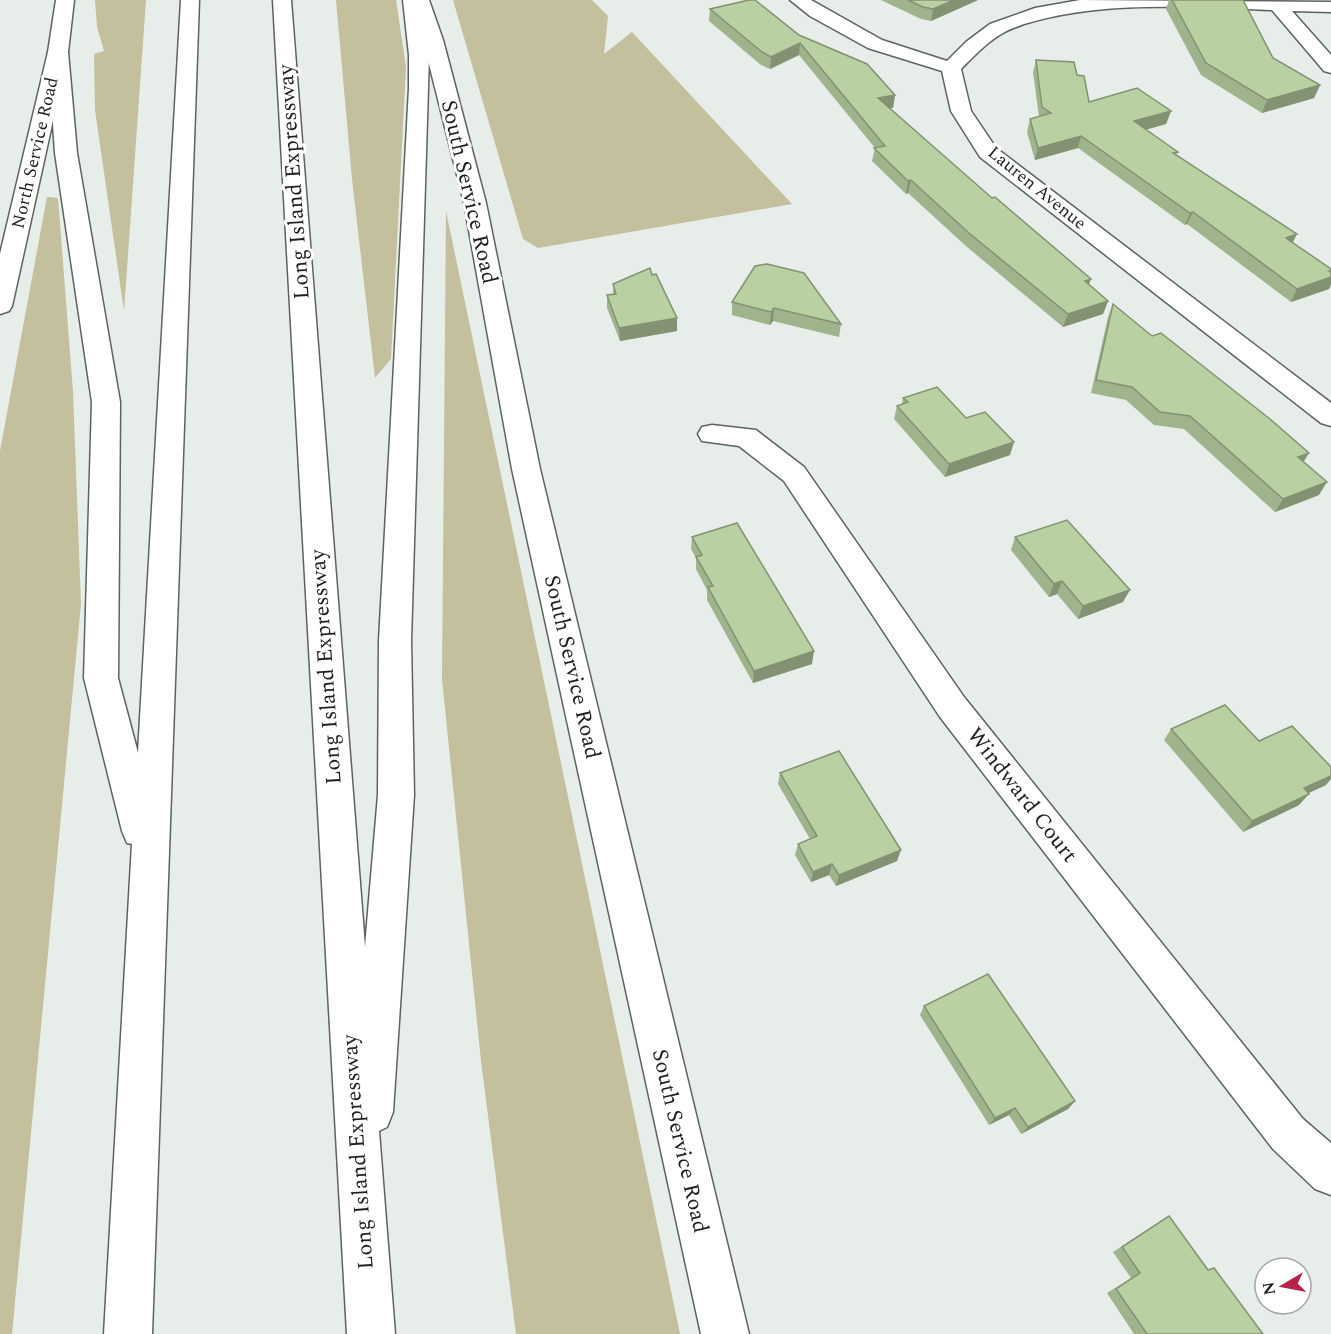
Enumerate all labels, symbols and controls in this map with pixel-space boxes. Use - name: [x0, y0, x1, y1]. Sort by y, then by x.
- street label: Long Island Expressway: [269, 62, 319, 301]
- street label: North Service Road: [4, 74, 66, 232]
- street label: South Service Road: [432, 97, 506, 287]
- street label: Lauren Avenue: [982, 140, 1092, 236]
- street label: Long Island Expressway: [301, 547, 351, 786]
- street label: South Service Road: [535, 572, 609, 762]
- street label: Windward Court: [959, 720, 1086, 870]
- street label: Long Island Expressway: [333, 1032, 383, 1271]
- street label: South Service Road: [643, 1046, 717, 1236]
- north arrow: [1253, 1256, 1313, 1316]
- text: N: [1256, 1280, 1282, 1297]

